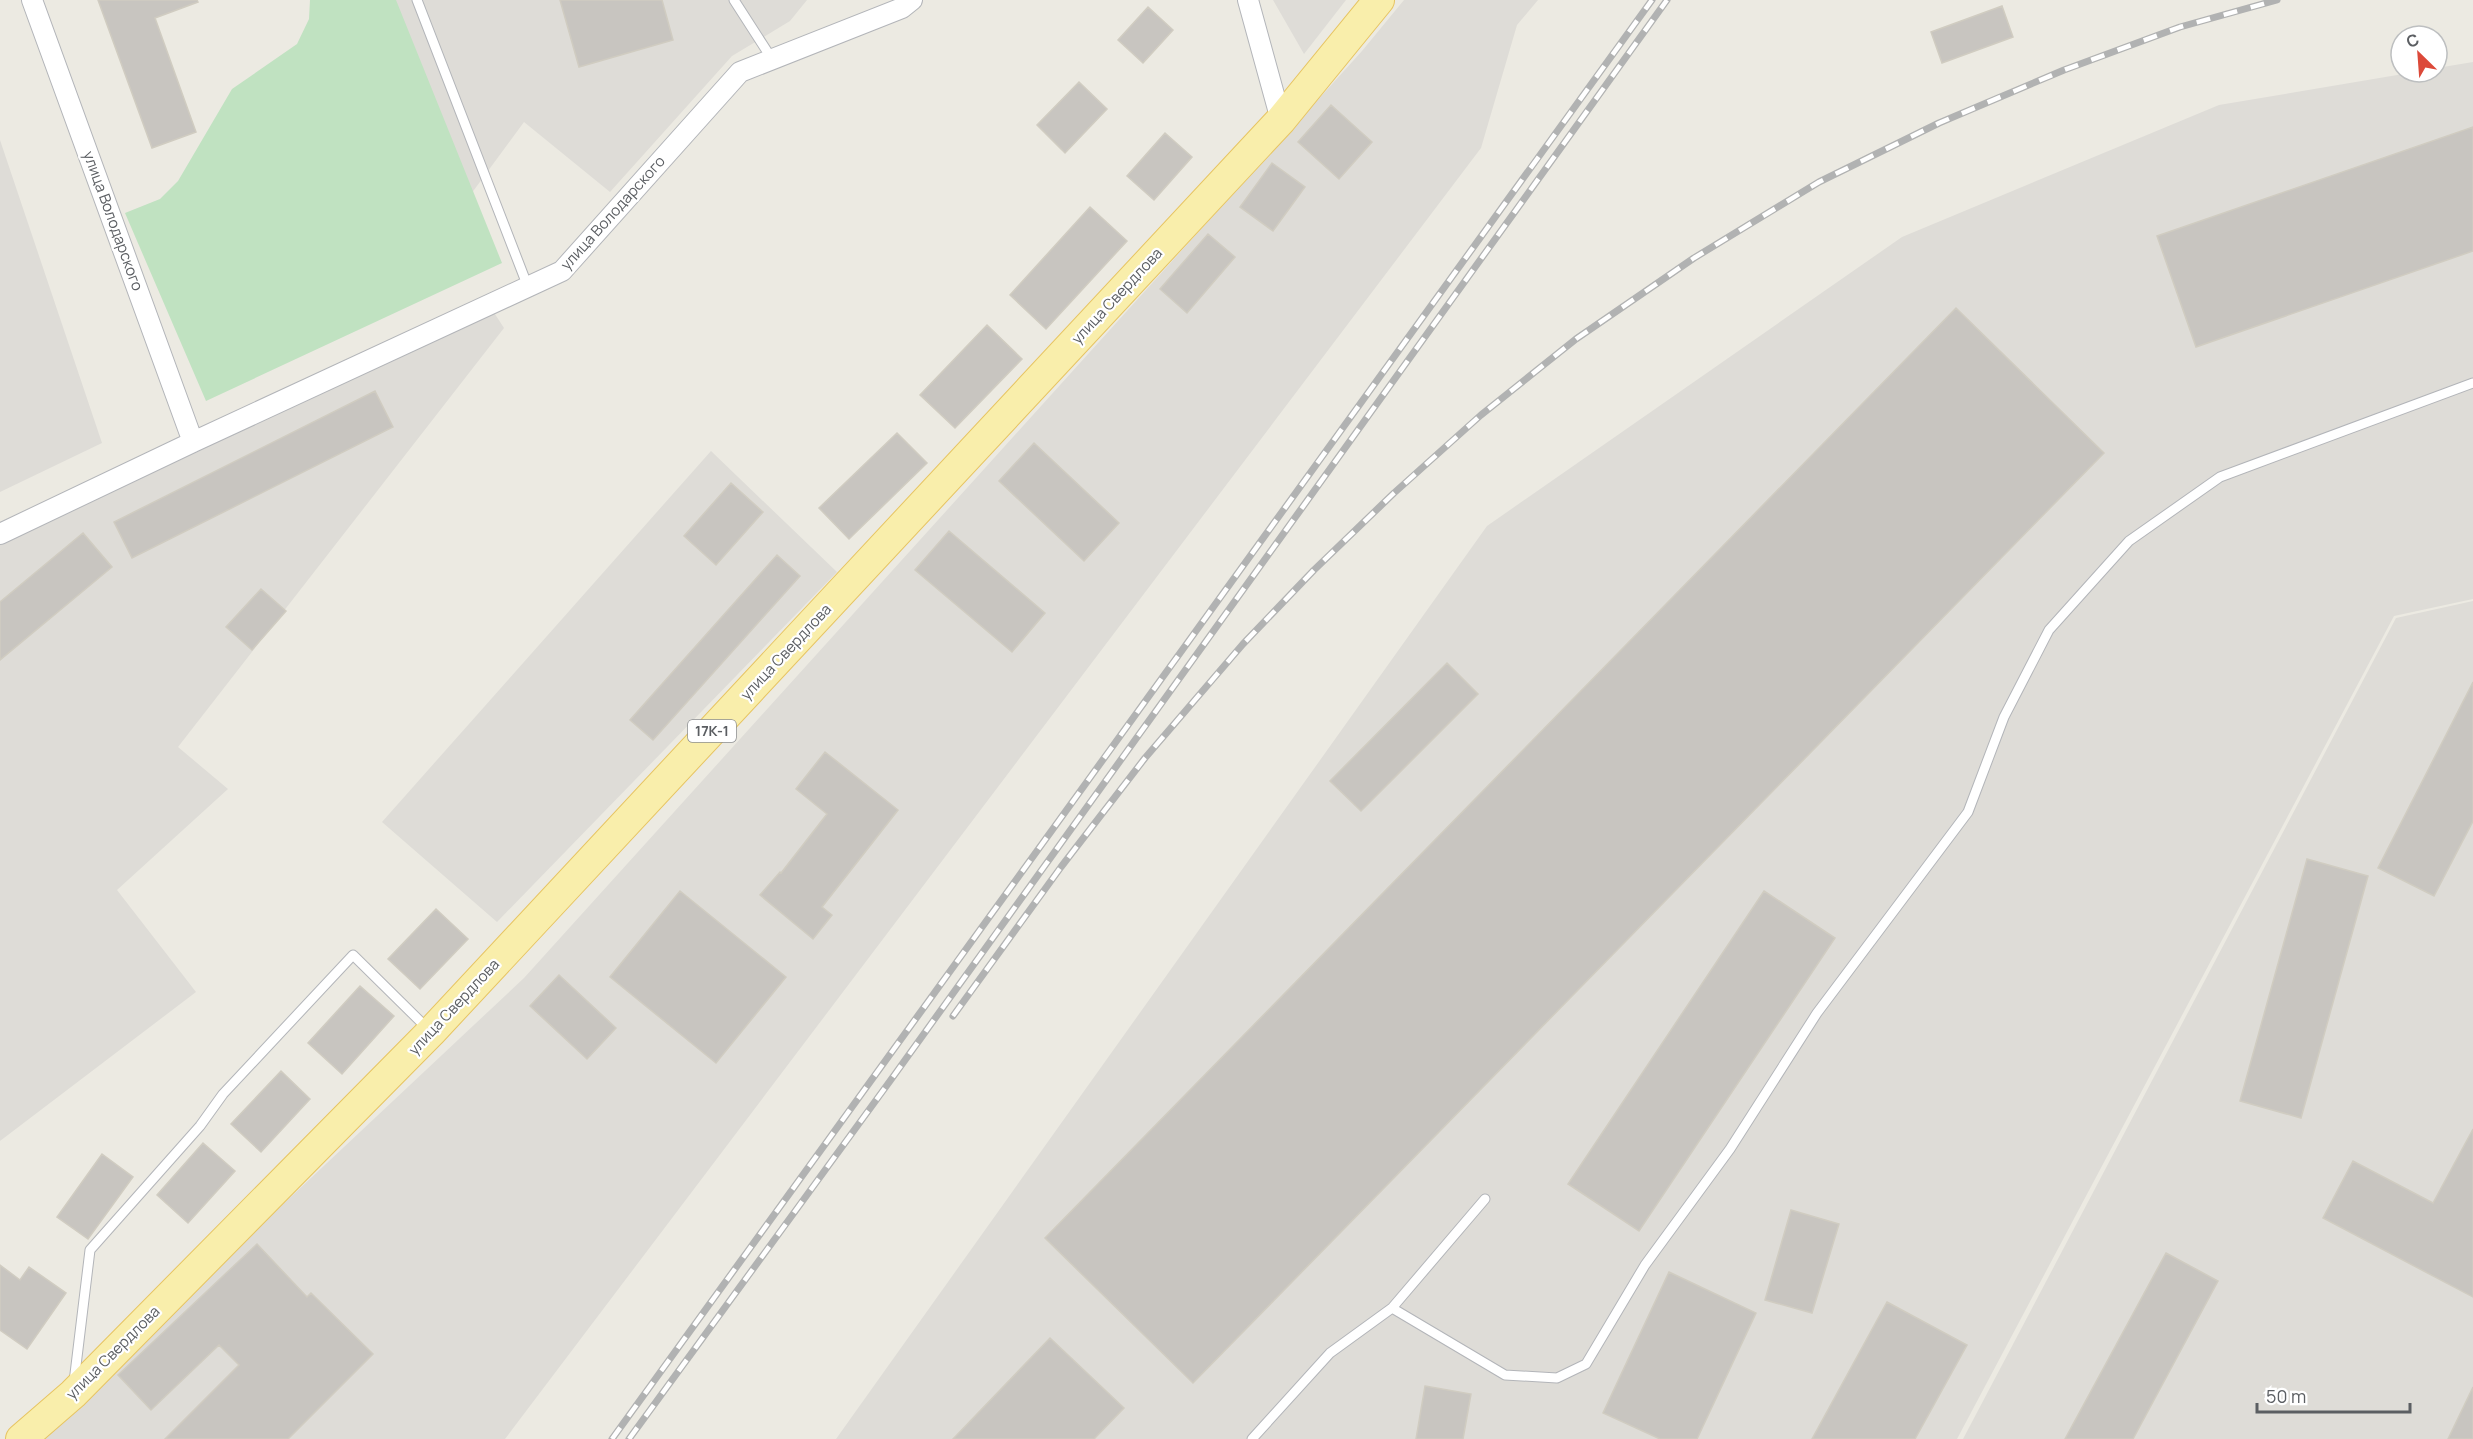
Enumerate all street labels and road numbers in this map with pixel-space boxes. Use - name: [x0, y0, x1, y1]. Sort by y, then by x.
- street label: улица Володарского: [78, 148, 149, 294]
- street label: улица Володарского: [556, 151, 670, 274]
- street label: улица Свердлова: [1066, 243, 1167, 348]
- street label: улица Свердлова: [735, 599, 836, 704]
- road number: 17К-1: [688, 720, 736, 742]
- street label: улица Свердлова: [403, 954, 504, 1059]
- street label: улица Свердлова: [61, 1301, 164, 1404]

